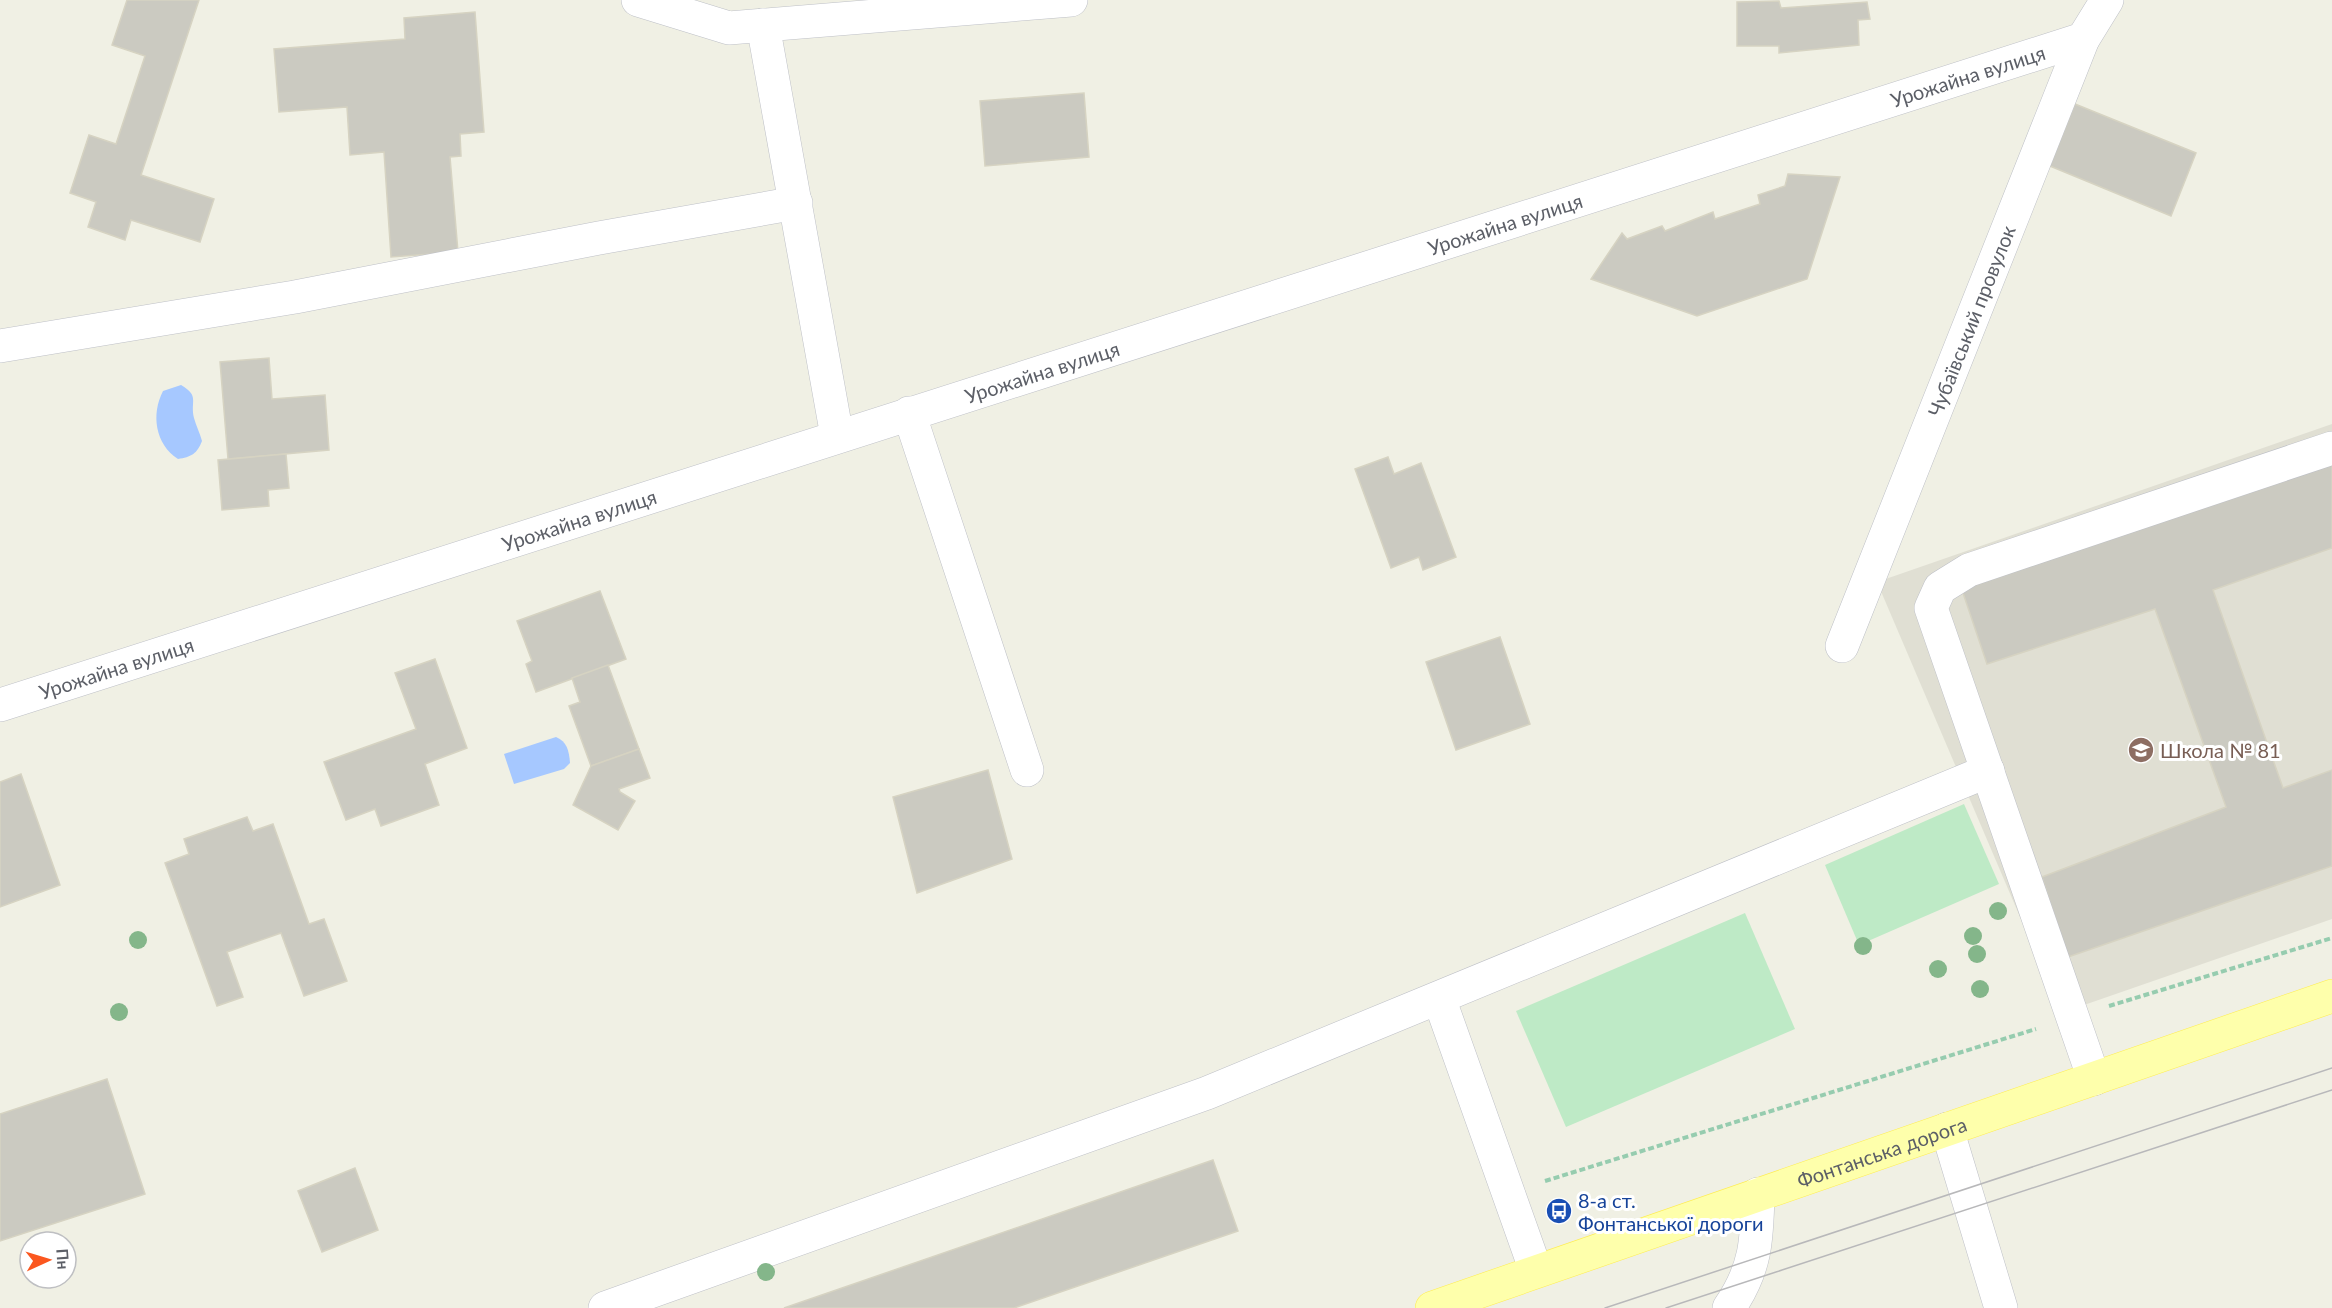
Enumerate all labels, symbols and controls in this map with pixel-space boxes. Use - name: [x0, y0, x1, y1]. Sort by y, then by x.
- street label: Урожайна вулиця: [1887, 40, 2048, 112]
- street label: Урожайна вулиця: [1425, 188, 1585, 260]
- street label: Чубаївський провулок: [1922, 221, 2020, 420]
- street label: Урожайна вулиця: [962, 336, 1122, 408]
- street label: Урожайна вулиця: [499, 484, 660, 556]
- street label: Урожайна вулиця: [36, 632, 197, 704]
- school or university icon: Школа № 81: [2126, 735, 2156, 765]
- place label: Школа № 81: [2160, 738, 2281, 762]
- street label: Фонтанська дорога: [1794, 1112, 1970, 1193]
- place label: 8-а ст. Фонтанської дороги: [1578, 1188, 1764, 1235]
- bus stop icon: 8-а ст. Фонтанської дороги: [1544, 1196, 1574, 1226]
- north arrow: [18, 1230, 78, 1290]
- text: Пн: [53, 1248, 74, 1270]

